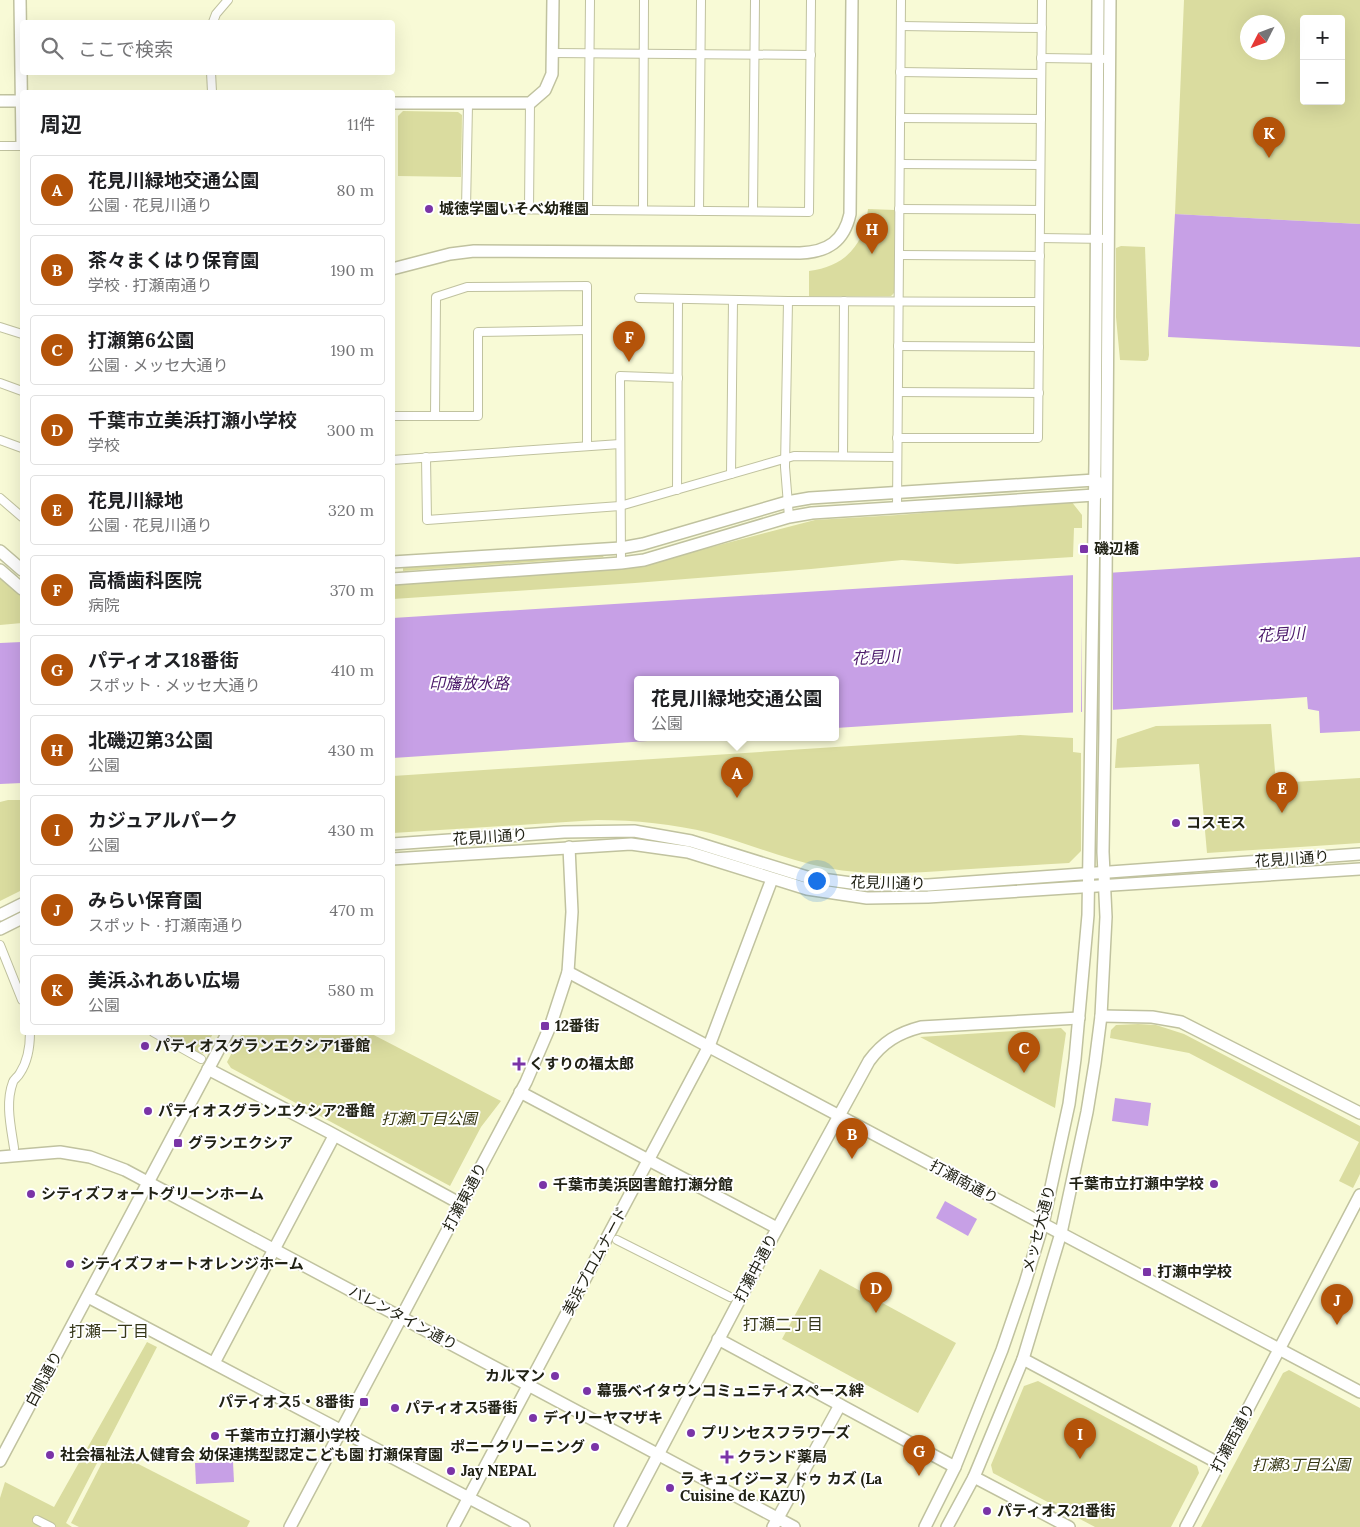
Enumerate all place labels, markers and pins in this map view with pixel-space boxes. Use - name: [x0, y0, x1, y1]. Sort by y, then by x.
- pin: K: [1253, 117, 1285, 158]
- place label: 城徳学園いそべ幼稚園: [439, 199, 589, 218]
- marker: 城徳学園いそべ幼稚園: [423, 203, 435, 215]
- pin: H: [856, 213, 888, 254]
- pin: F: [613, 321, 645, 362]
- place label: 磯辺橋: [1094, 539, 1140, 558]
- marker: 磯辺橋: [1078, 543, 1090, 555]
- pin: A: [721, 757, 753, 798]
- pin: E: [1266, 772, 1298, 813]
- place label: コスモス: [1186, 813, 1246, 832]
- marker: コスモス: [1170, 817, 1182, 829]
- place label: 12番街: [555, 1016, 599, 1035]
- marker: 12番街: [539, 1020, 551, 1032]
- pin: C: [1008, 1032, 1040, 1073]
- place label: パティオスグランエクシア1番館: [155, 1036, 370, 1055]
- marker: パティオスグランエクシア1番館: [139, 1040, 151, 1052]
- place label: くすりの福太郎: [529, 1054, 634, 1073]
- marker: くすりの福太郎: [513, 1058, 525, 1070]
- place label: パティオスグランエクシア2番館: [158, 1101, 375, 1120]
- marker: パティオスグランエクシア2番館: [142, 1105, 154, 1117]
- pin: B: [836, 1118, 868, 1159]
- place label: グランエクシア: [188, 1133, 293, 1152]
- marker: グランエクシア: [172, 1137, 184, 1149]
- place label: 千葉市立打瀬中学校: [1069, 1174, 1204, 1193]
- place label: 千葉市美浜図書館打瀬分館: [553, 1175, 733, 1194]
- marker: 千葉市立打瀬中学校: [1208, 1178, 1220, 1190]
- marker: 千葉市美浜図書館打瀬分館: [537, 1179, 549, 1191]
- place label: シティズフォートグリーンホーム: [41, 1184, 264, 1203]
- marker: シティズフォートグリーンホーム: [25, 1188, 37, 1200]
- place label: シティズフォートオレンジホーム: [80, 1254, 304, 1273]
- marker: シティズフォートオレンジホーム: [64, 1258, 76, 1270]
- place label: 打瀬中学校: [1157, 1262, 1232, 1281]
- marker: 打瀬中学校: [1141, 1266, 1153, 1278]
- pin: D: [860, 1272, 892, 1313]
- pin: J: [1321, 1284, 1353, 1325]
- place label: カルマン: [485, 1366, 545, 1385]
- marker: カルマン: [549, 1370, 561, 1382]
- place label: 幕張ベイタウンコミュニティスペース絆: [597, 1381, 865, 1400]
- marker: 幕張ベイタウンコミュニティスペース絆: [581, 1385, 593, 1397]
- place label: パティオス5・8番街: [218, 1392, 354, 1411]
- marker: パティオス5・8番街: [358, 1396, 370, 1408]
- place label: パティオス5番街: [405, 1398, 517, 1417]
- marker: パティオス5番街: [389, 1402, 401, 1414]
- place label: デイリーヤマザキ: [543, 1408, 663, 1427]
- marker: デイリーヤマザキ: [527, 1412, 539, 1424]
- pin: I: [1064, 1418, 1096, 1459]
- place label: プリンセスフラワーズ: [701, 1423, 850, 1442]
- place label: 千葉市立打瀬小学校: [225, 1426, 360, 1445]
- marker: プリンセスフラワーズ: [685, 1427, 697, 1439]
- marker: 千葉市立打瀬小学校: [209, 1430, 221, 1442]
- pin: G: [903, 1435, 935, 1476]
- place label: ポニークリーニング: [450, 1437, 585, 1456]
- marker: ポニークリーニング: [589, 1441, 601, 1453]
- place label: 社会福祉法人健育会 幼保連携型認定こども園 打瀬保育園: [60, 1445, 443, 1464]
- place label: クランド薬局: [737, 1447, 827, 1466]
- marker: 社会福祉法人健育会 幼保連携型認定こども園 打瀬保育園: [44, 1449, 56, 1461]
- marker: クランド薬局: [721, 1451, 733, 1463]
- place label: Jay NEPAL: [461, 1461, 536, 1480]
- marker: Jay NEPAL: [445, 1465, 457, 1477]
- place label: ラ キュイジーヌ ドゥ カズ (La Cuisine de KAZU): [680, 1469, 882, 1506]
- marker: ラ キュイジーヌ ドゥ カズ (La Cuisine de KAZU): [664, 1482, 676, 1494]
- place label: パティオス21番街: [997, 1501, 1115, 1520]
- marker: パティオス21番街: [981, 1505, 993, 1517]

